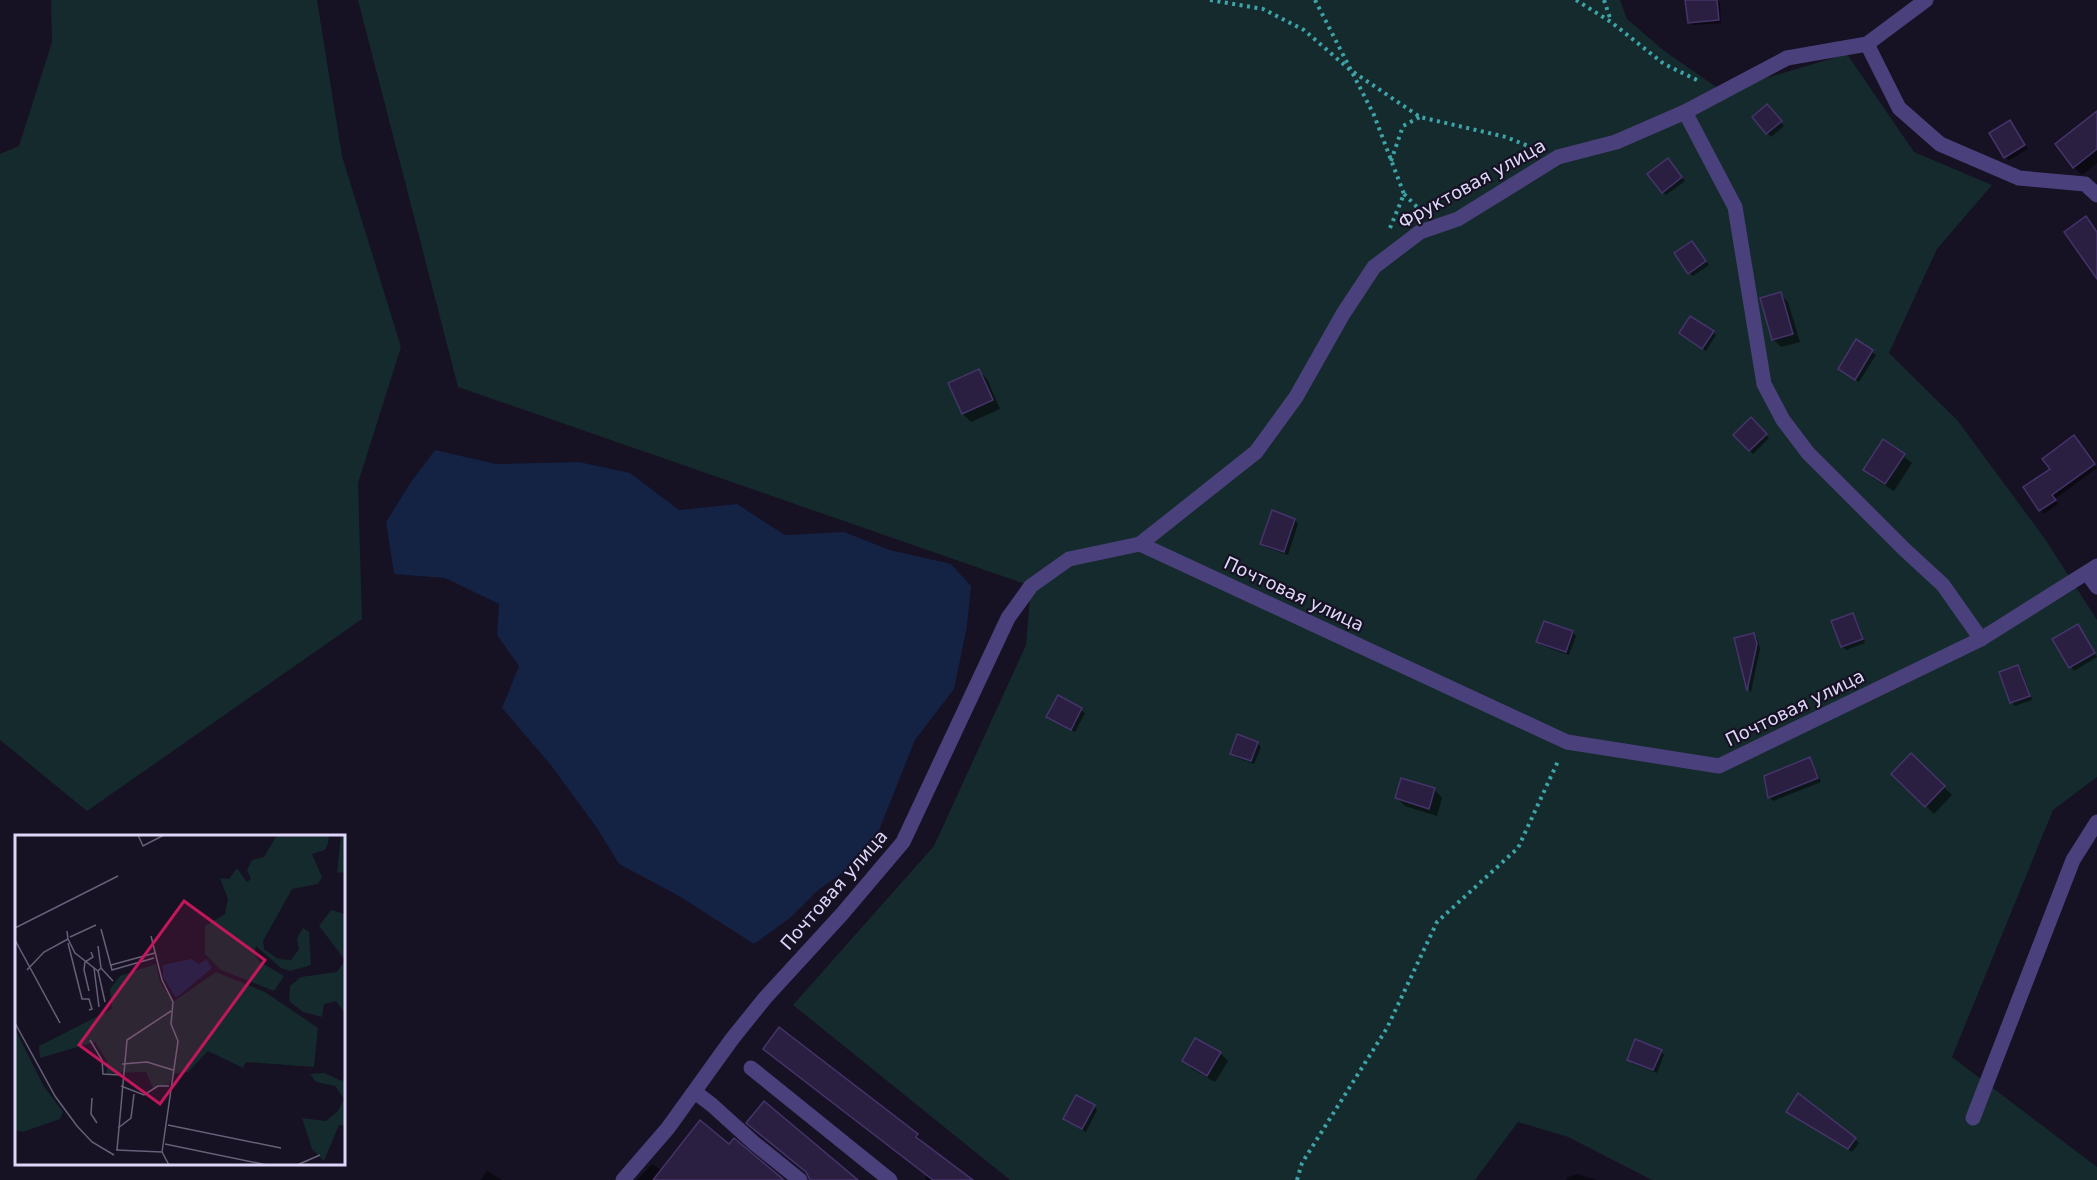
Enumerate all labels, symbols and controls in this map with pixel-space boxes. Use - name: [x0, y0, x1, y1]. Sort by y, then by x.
- street label: Фруктовая улица: [1394, 134, 1549, 233]
- street label: Почтовая улица: [1221, 552, 1368, 635]
- street label: Почтовая улица: [1722, 665, 1868, 750]
- street label: Почтовая улица: [776, 825, 891, 954]
- inset map: [15, 835, 345, 1165]

